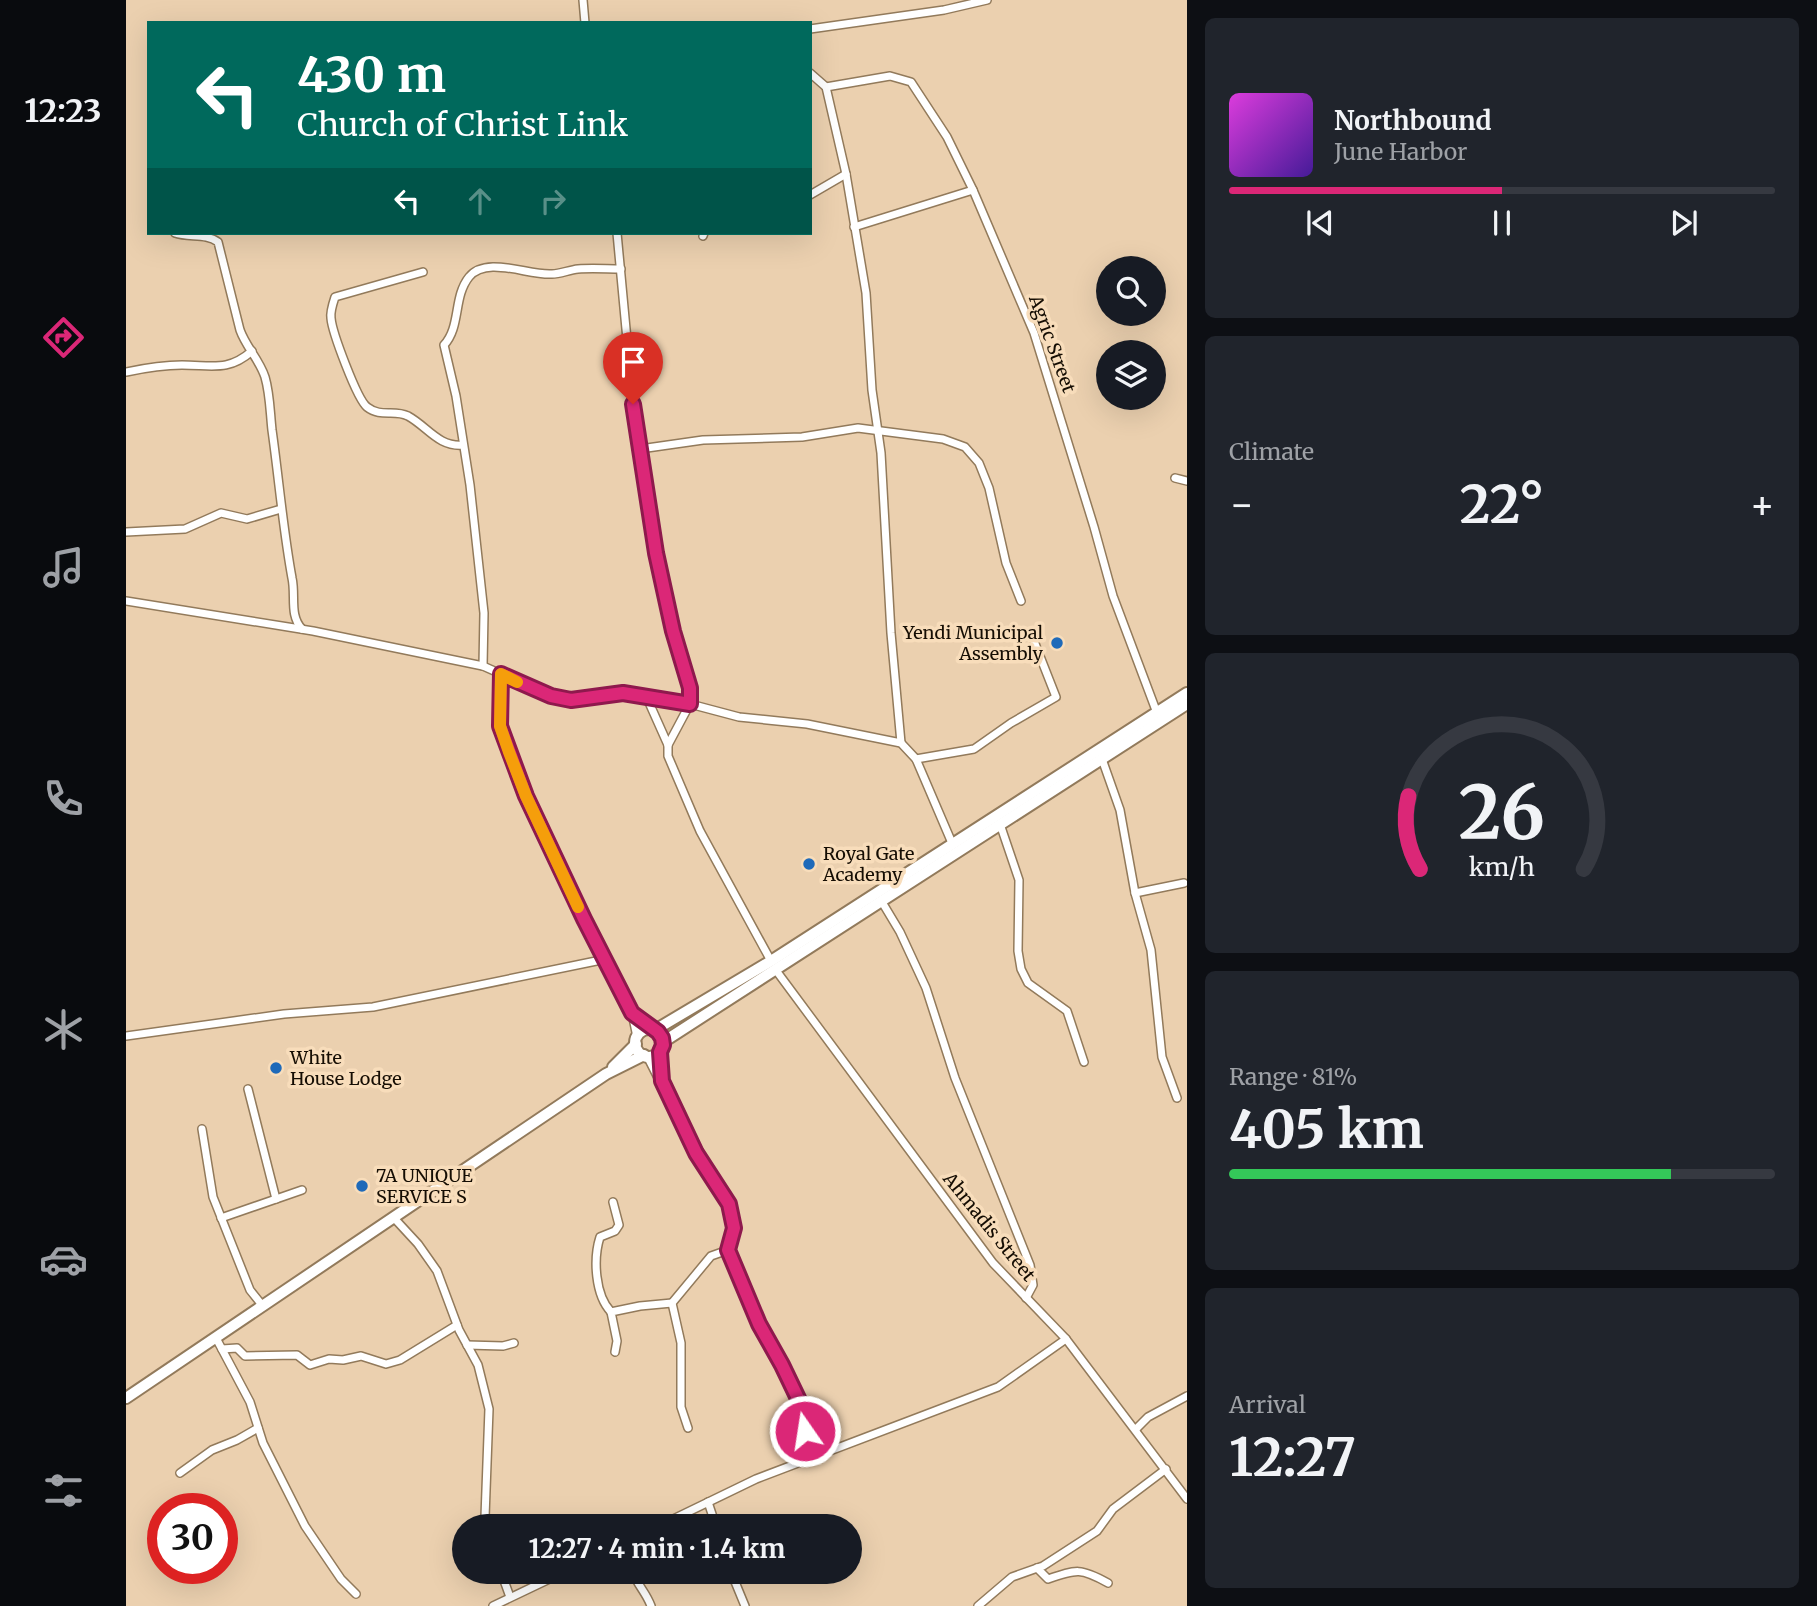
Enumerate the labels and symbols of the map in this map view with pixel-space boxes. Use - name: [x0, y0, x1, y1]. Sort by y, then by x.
- street label: Agric Street: [1024, 291, 1081, 396]
- pin: [603, 332, 663, 404]
- place label: Yendi Municipal Assembly: [902, 621, 1044, 665]
- marker: Yendi Municipal Assembly: [1049, 635, 1065, 651]
- place label: Royal Gate Academy: [822, 842, 914, 886]
- marker: Royal Gate Academy: [801, 856, 817, 872]
- place label: White House Lodge: [289, 1046, 402, 1090]
- marker: White House Lodge: [268, 1060, 284, 1076]
- place label: 7A UNIQUE SERVICE S: [376, 1164, 473, 1208]
- street label: Ahmadis Street: [938, 1167, 1040, 1286]
- marker: 7A UNIQUE SERVICE S: [354, 1178, 370, 1194]
- position arrow: [768, 1394, 842, 1468]
- speed limit sign: 30: [147, 1493, 238, 1584]

